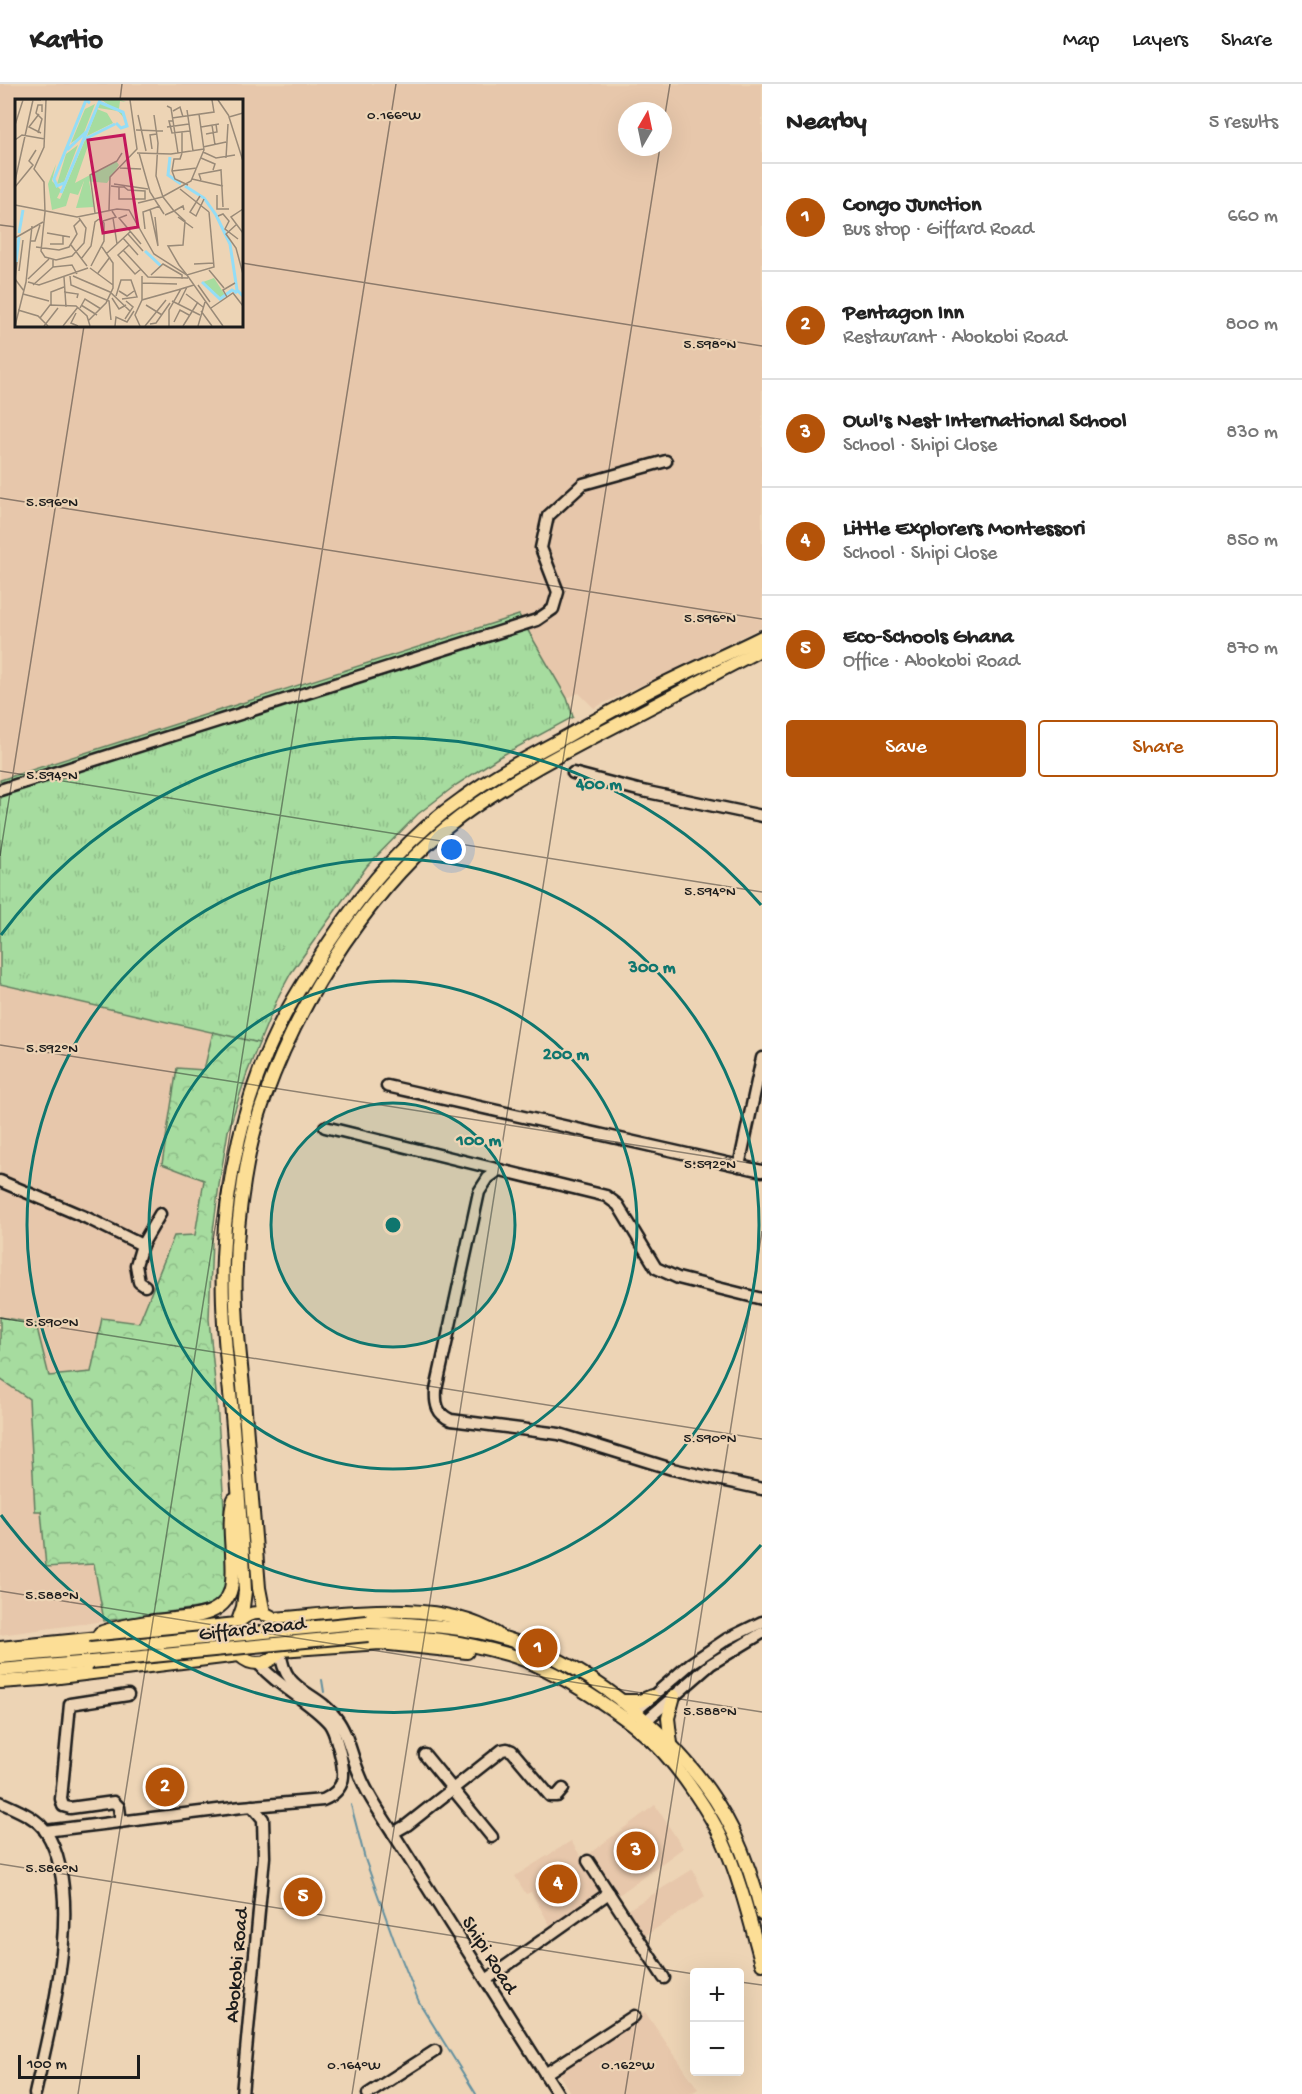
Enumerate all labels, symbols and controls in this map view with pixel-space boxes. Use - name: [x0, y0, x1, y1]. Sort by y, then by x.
- text: Kartio: [30, 25, 103, 58]
- text: Map: [1063, 29, 1099, 54]
- text: Layers: [1132, 29, 1188, 54]
- text: Share: [1221, 29, 1272, 54]
- inset map: [15, 99, 243, 327]
- north arrow: [618, 102, 672, 156]
- text: 0.166°W: [367, 107, 421, 125]
- text: Nearby: [786, 108, 867, 139]
- text: 5 results: [1209, 112, 1278, 135]
- text: Congo Junction: [843, 193, 981, 219]
- text: 1: [801, 206, 810, 229]
- text: 660 m: [1227, 206, 1278, 229]
- text: Bus stop · Giffard Road: [843, 219, 1034, 242]
- text: Pentagon Inn: [843, 301, 964, 327]
- text: 2: [801, 314, 810, 337]
- text: 800 m: [1225, 314, 1278, 337]
- text: Restaurant · Abokobi Road: [843, 327, 1067, 350]
- text: 5.598°N: [684, 336, 737, 354]
- text: Owl's Nest International School: [843, 409, 1127, 435]
- text: 3: [800, 422, 811, 445]
- text: 830 m: [1226, 422, 1278, 445]
- text: School · Shipi Close: [843, 435, 997, 458]
- text: 5.596°N: [26, 494, 78, 512]
- text: Little Explorers Montessori: [843, 517, 1085, 543]
- text: 4: [801, 530, 810, 553]
- text: 850 m: [1226, 530, 1278, 553]
- text: School · Shipi Close: [843, 543, 997, 566]
- text: 5.596°N: [684, 610, 736, 628]
- text: Eco-Schools Ghana: [843, 625, 1014, 651]
- text: 5: [800, 638, 811, 661]
- text: 870 m: [1226, 638, 1278, 661]
- text: Office · Abokobi Road: [843, 651, 1020, 674]
- button: Save: [786, 720, 1026, 777]
- button: Share: [1038, 720, 1278, 777]
- text: 5.594°N: [26, 767, 78, 785]
- text: 400 m: [575, 775, 622, 796]
- your location: [437, 835, 466, 864]
- text: 5.594°N: [684, 883, 736, 901]
- text: 300 m: [628, 958, 676, 979]
- text: 5.592°N: [26, 1040, 78, 1058]
- text: 200 m: [543, 1045, 589, 1066]
- text: 100 m: [456, 1131, 502, 1152]
- text: 5.592°N: [684, 1156, 736, 1174]
- centre of rings: [383, 1215, 403, 1235]
- text: 5.590°N: [25, 1314, 79, 1332]
- text: 5.590°N: [683, 1430, 737, 1448]
- text: 5.588°N: [25, 1587, 79, 1605]
- street label: Giffard Road: [198, 1613, 309, 1648]
- pin: 1: [518, 1626, 558, 1670]
- text: 5.588°N: [683, 1703, 737, 1721]
- pin: 2: [146, 1764, 184, 1810]
- pin: 3: [616, 1828, 656, 1874]
- text: 5.586°N: [26, 1860, 79, 1878]
- pin: 4: [538, 1862, 578, 1906]
- pin: 5: [284, 1874, 322, 1920]
- street label: Abokobi Road: [222, 1905, 255, 2024]
- street label: Shipi Road: [455, 1913, 522, 2001]
- map controls: [690, 1968, 744, 2076]
- button: +: [690, 1968, 744, 2022]
- button: −: [690, 2022, 744, 2076]
- scale bar: [18, 2052, 140, 2080]
- text: 100 m: [27, 2056, 67, 2075]
- text: 0.164°W: [327, 2057, 381, 2075]
- text: 0.162°W: [601, 2057, 655, 2075]

